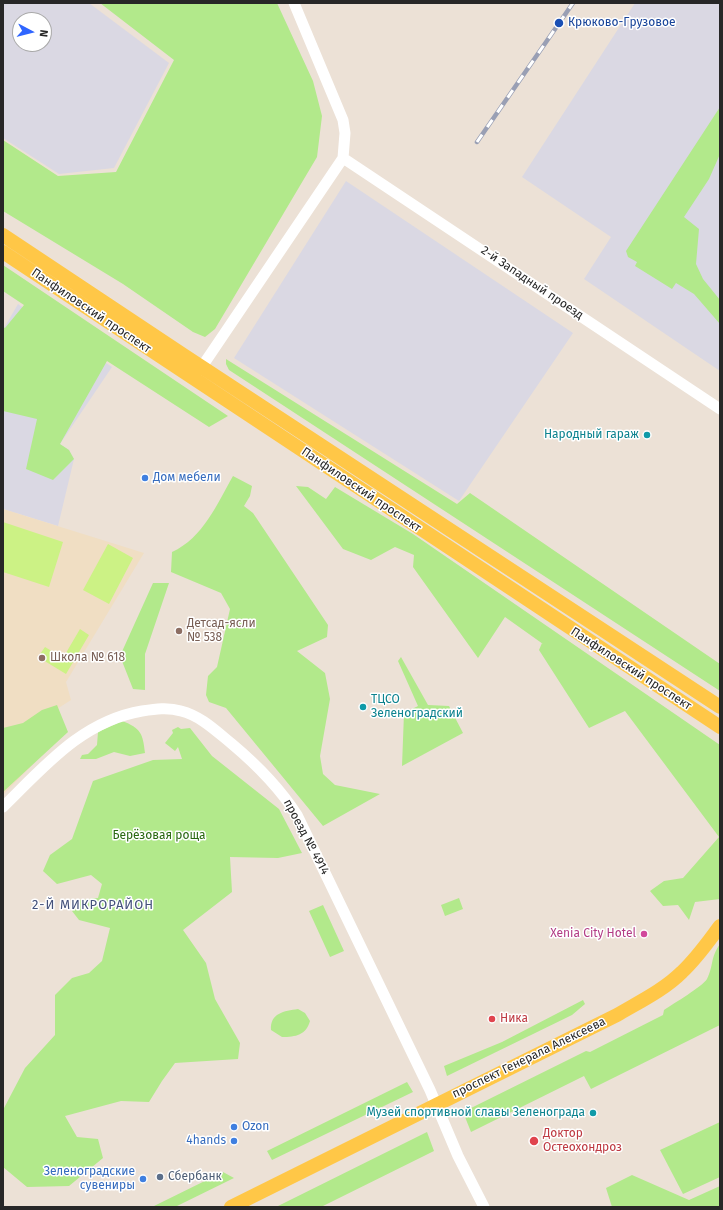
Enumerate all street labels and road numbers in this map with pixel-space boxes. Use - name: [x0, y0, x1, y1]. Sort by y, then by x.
- street label: 2-й Западный проезд: [478, 243, 586, 323]
- street label: Панфиловский проспект: [28, 266, 154, 356]
- street label: Панфиловский проспект: [298, 445, 424, 535]
- street label: Панфиловский проспект: [568, 625, 694, 713]
- street label: проезд № 4914: [280, 797, 332, 877]
- street label: проспект Генерала Алексеева: [450, 1015, 608, 1101]

